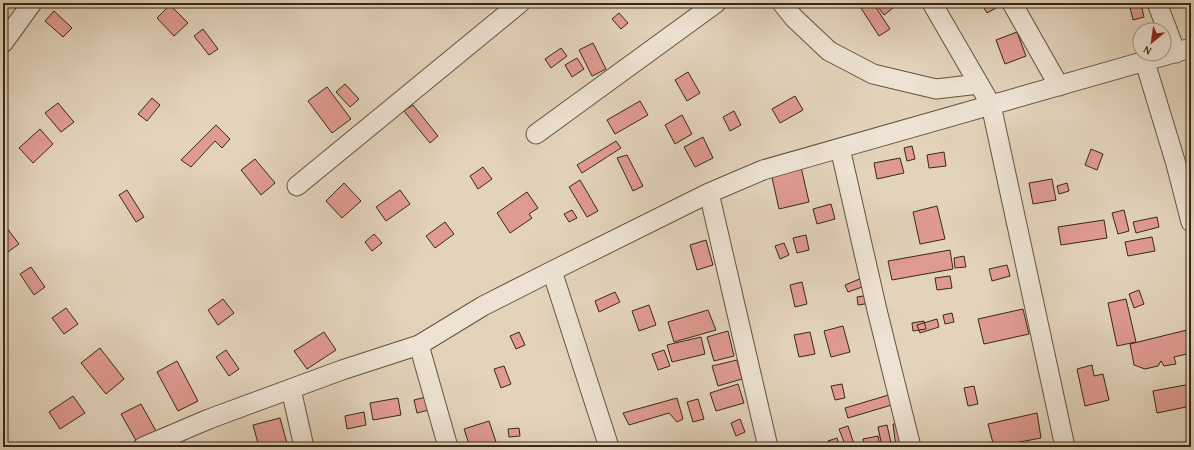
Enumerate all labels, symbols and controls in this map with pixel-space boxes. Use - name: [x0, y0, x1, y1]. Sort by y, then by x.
- north arrow: [1132, 22, 1172, 62]
- text: N: [1139, 42, 1154, 60]

